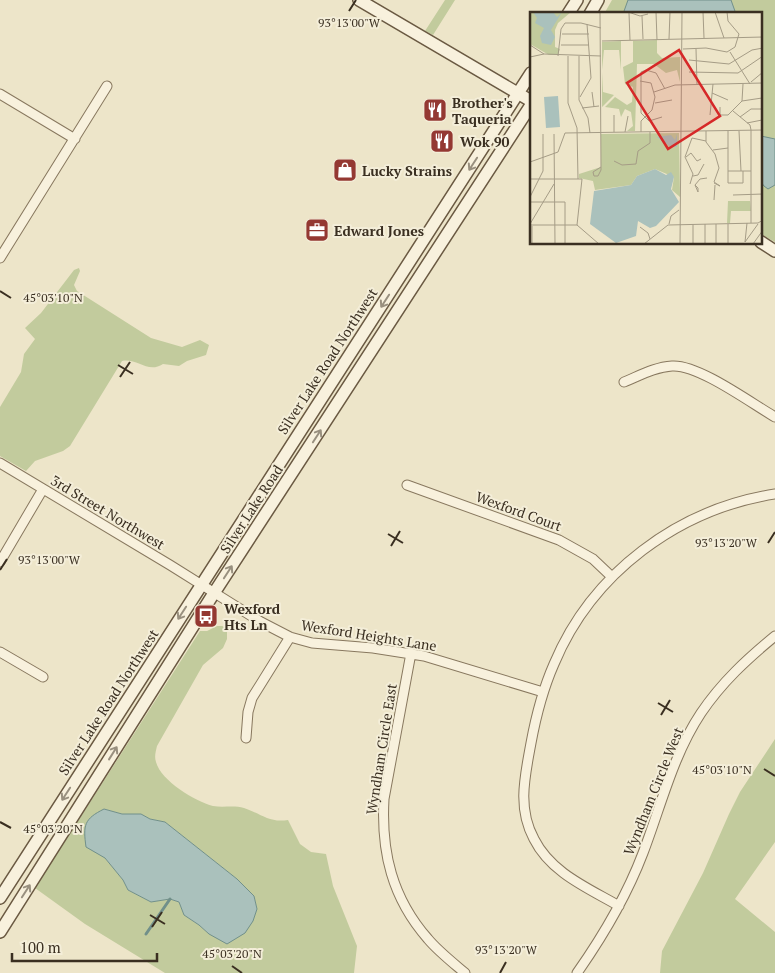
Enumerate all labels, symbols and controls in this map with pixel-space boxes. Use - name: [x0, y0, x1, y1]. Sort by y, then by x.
- inset map: [530, 12, 762, 245]
- text: 93°13'00"W: [318, 15, 381, 30]
- place label: Brother's Taqueria: [452, 93, 513, 128]
- restaurant icon: Brother's Taqueria: [422, 97, 448, 123]
- restaurant icon: Wok 90: [429, 128, 455, 154]
- place label: Wok 90: [460, 132, 510, 151]
- shop icon: Lucky Strains: [332, 157, 358, 183]
- one-way arrow: [468, 157, 478, 171]
- place label: Lucky Strains: [362, 161, 452, 180]
- office icon: Edward Jones: [304, 217, 330, 243]
- place label: Edward Jones: [334, 221, 424, 240]
- street label: Silver Lake Road Northwest: [273, 284, 382, 438]
- text: 45°03'10"N: [23, 290, 83, 305]
- one-way arrow: [380, 293, 390, 307]
- one-way arrow: [312, 429, 322, 443]
- street label: Silver Lake Road: [215, 461, 287, 557]
- street label: 3rd Street Northwest: [47, 470, 169, 554]
- street label: Wexford Court: [473, 487, 565, 536]
- text: 93°13'20"W: [695, 535, 758, 550]
- text: 93°13'00"W: [18, 552, 81, 567]
- one-way arrow: [224, 565, 234, 579]
- place label: Wexford Hts Ln: [224, 599, 281, 634]
- bus stop icon: Wexford Hts Ln: [193, 603, 219, 629]
- one-way arrow: [177, 606, 187, 620]
- street label: Wexford Heights Lane: [300, 615, 438, 655]
- street label: Silver Lake Road Northwest: [54, 625, 163, 779]
- street label: Wyndham Circle East: [361, 681, 401, 816]
- street label: Wyndham Circle West: [619, 723, 688, 858]
- one-way arrow: [109, 747, 119, 761]
- text: 45°03'10"N: [692, 762, 752, 777]
- one-way arrow: [61, 787, 71, 801]
- text: 45°03'20"N: [23, 821, 83, 836]
- one-way arrow: [22, 884, 32, 898]
- scale bar: [12, 930, 158, 962]
- text: 100 m: [20, 937, 61, 957]
- text: 93°13'20"W: [475, 942, 538, 957]
- text: 45°03'20"N: [202, 946, 262, 961]

